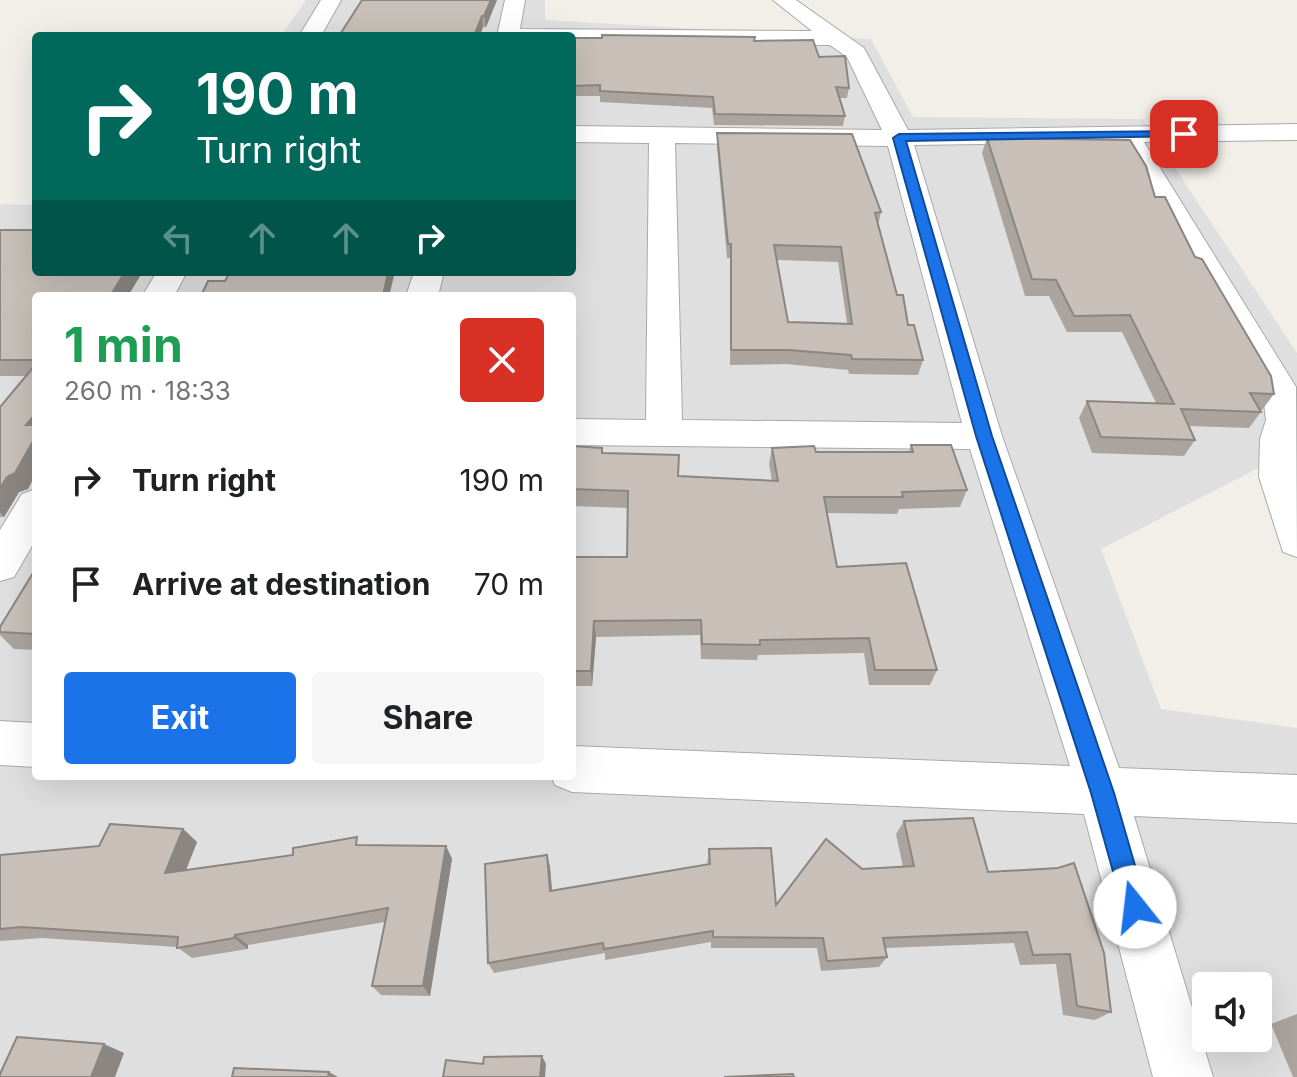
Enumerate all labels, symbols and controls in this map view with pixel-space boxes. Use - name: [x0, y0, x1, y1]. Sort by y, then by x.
- text: 190 m: [196, 60, 359, 128]
- icon: right: [64, 64, 168, 168]
- pin: [1150, 100, 1218, 168]
- icon: arrive: [1162, 112, 1206, 156]
- text: Turn right: [196, 128, 361, 172]
- icon: left: [156, 216, 200, 260]
- icon: ahead: [240, 216, 284, 260]
- icon: ahead: [324, 216, 368, 260]
- icon: right: [408, 216, 452, 260]
- text: 1 min: [64, 315, 183, 374]
- button: close: [460, 318, 544, 402]
- text: 260 m · 18:33: [64, 375, 231, 406]
- icon: right: [64, 458, 108, 502]
- text: Turn right: [132, 462, 276, 498]
- text: 190 m: [460, 462, 544, 498]
- icon: arrive: [64, 562, 108, 606]
- text: Arrive at destination: [132, 566, 430, 602]
- text: 70 m: [474, 566, 544, 602]
- button: Exit: [64, 672, 296, 764]
- button: Share: [312, 672, 544, 764]
- position arrow: [1093, 865, 1177, 949]
- map controls: [1192, 972, 1272, 1052]
- button: sound: [1192, 972, 1272, 1052]

